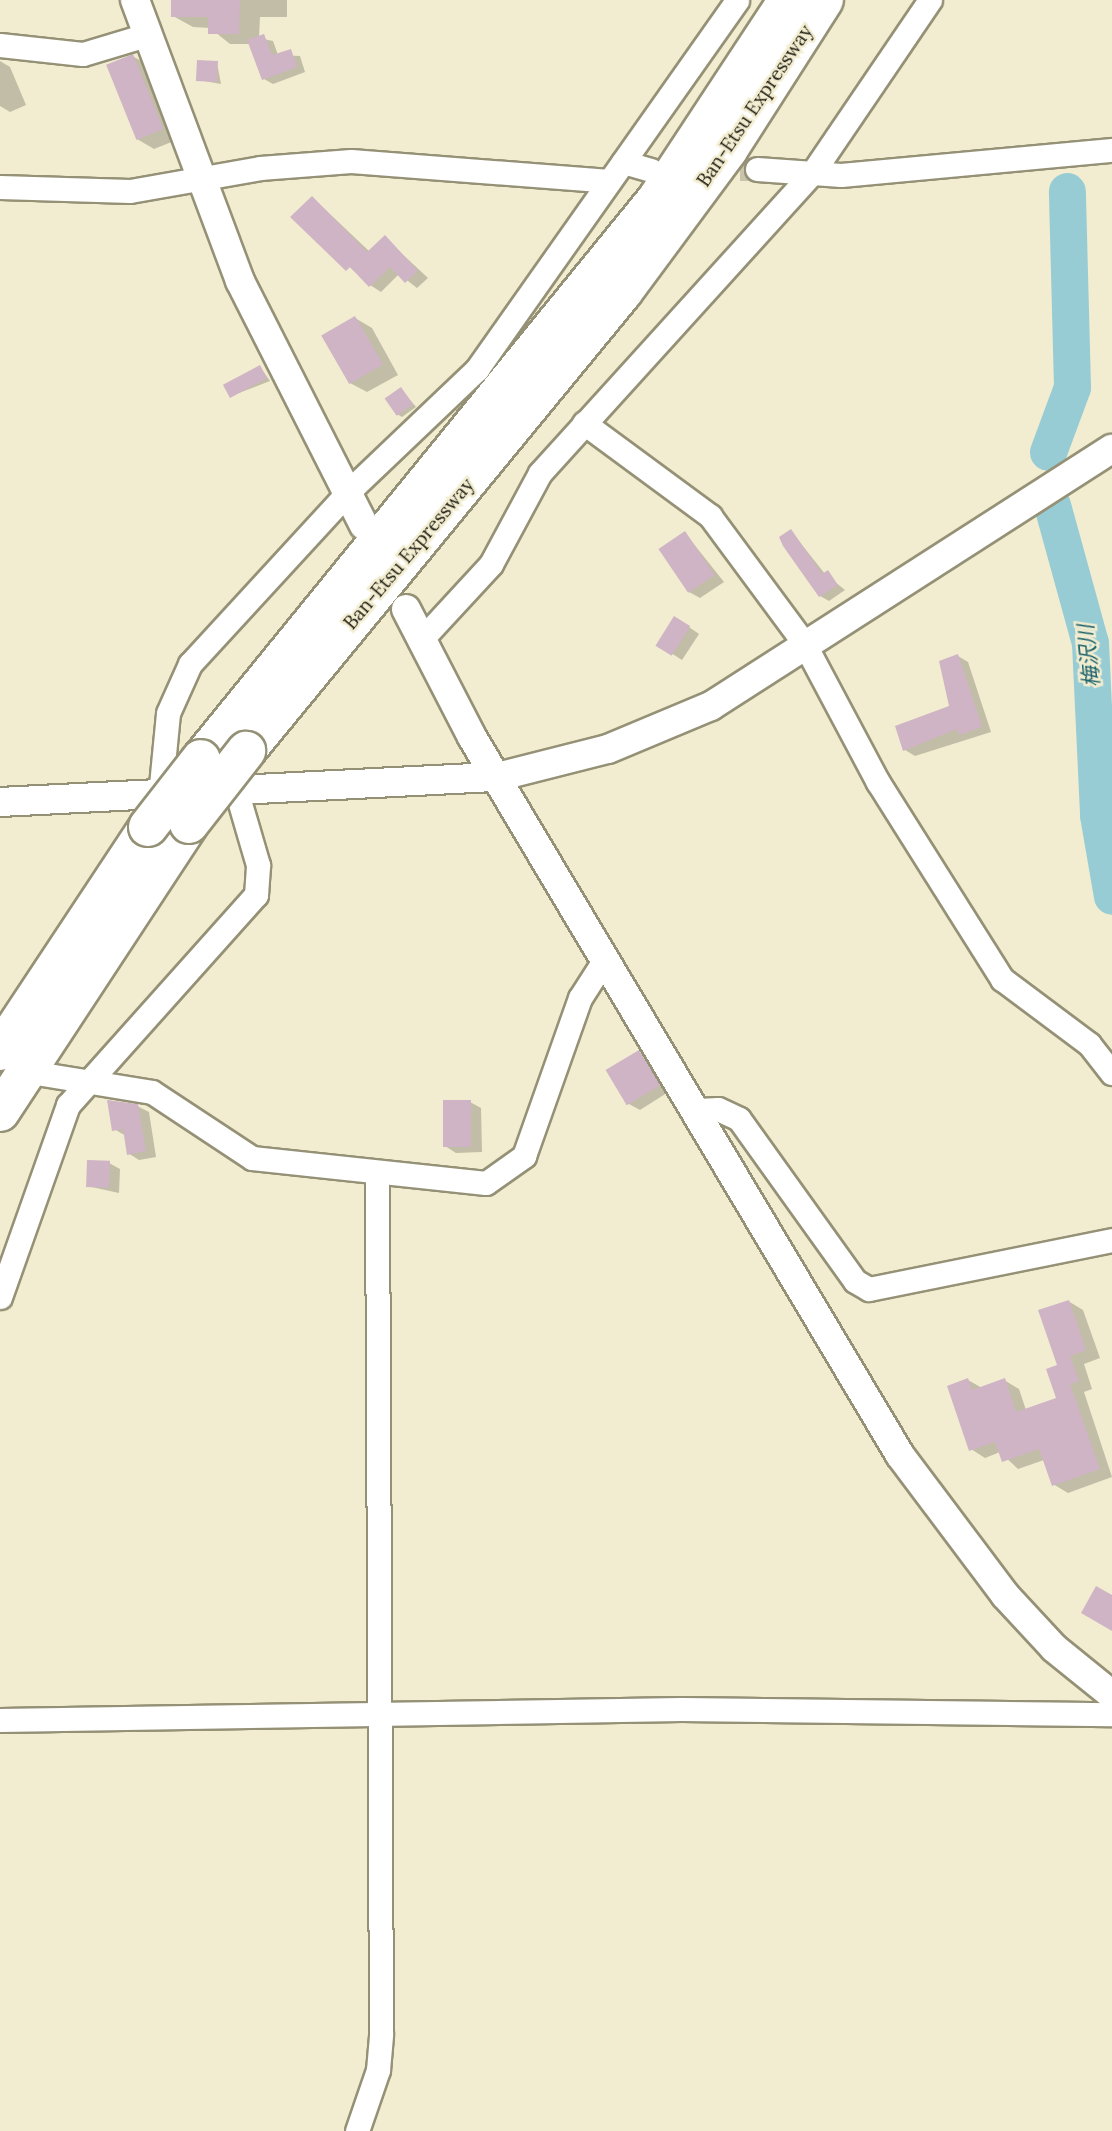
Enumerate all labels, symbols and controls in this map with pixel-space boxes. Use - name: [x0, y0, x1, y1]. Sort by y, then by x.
- street label: Ban-Etsu Expressway: [692, 21, 818, 191]
- street label: Ban-Etsu Expressway: [339, 474, 479, 634]
- water label: 梅沢川: [1073, 623, 1105, 689]

